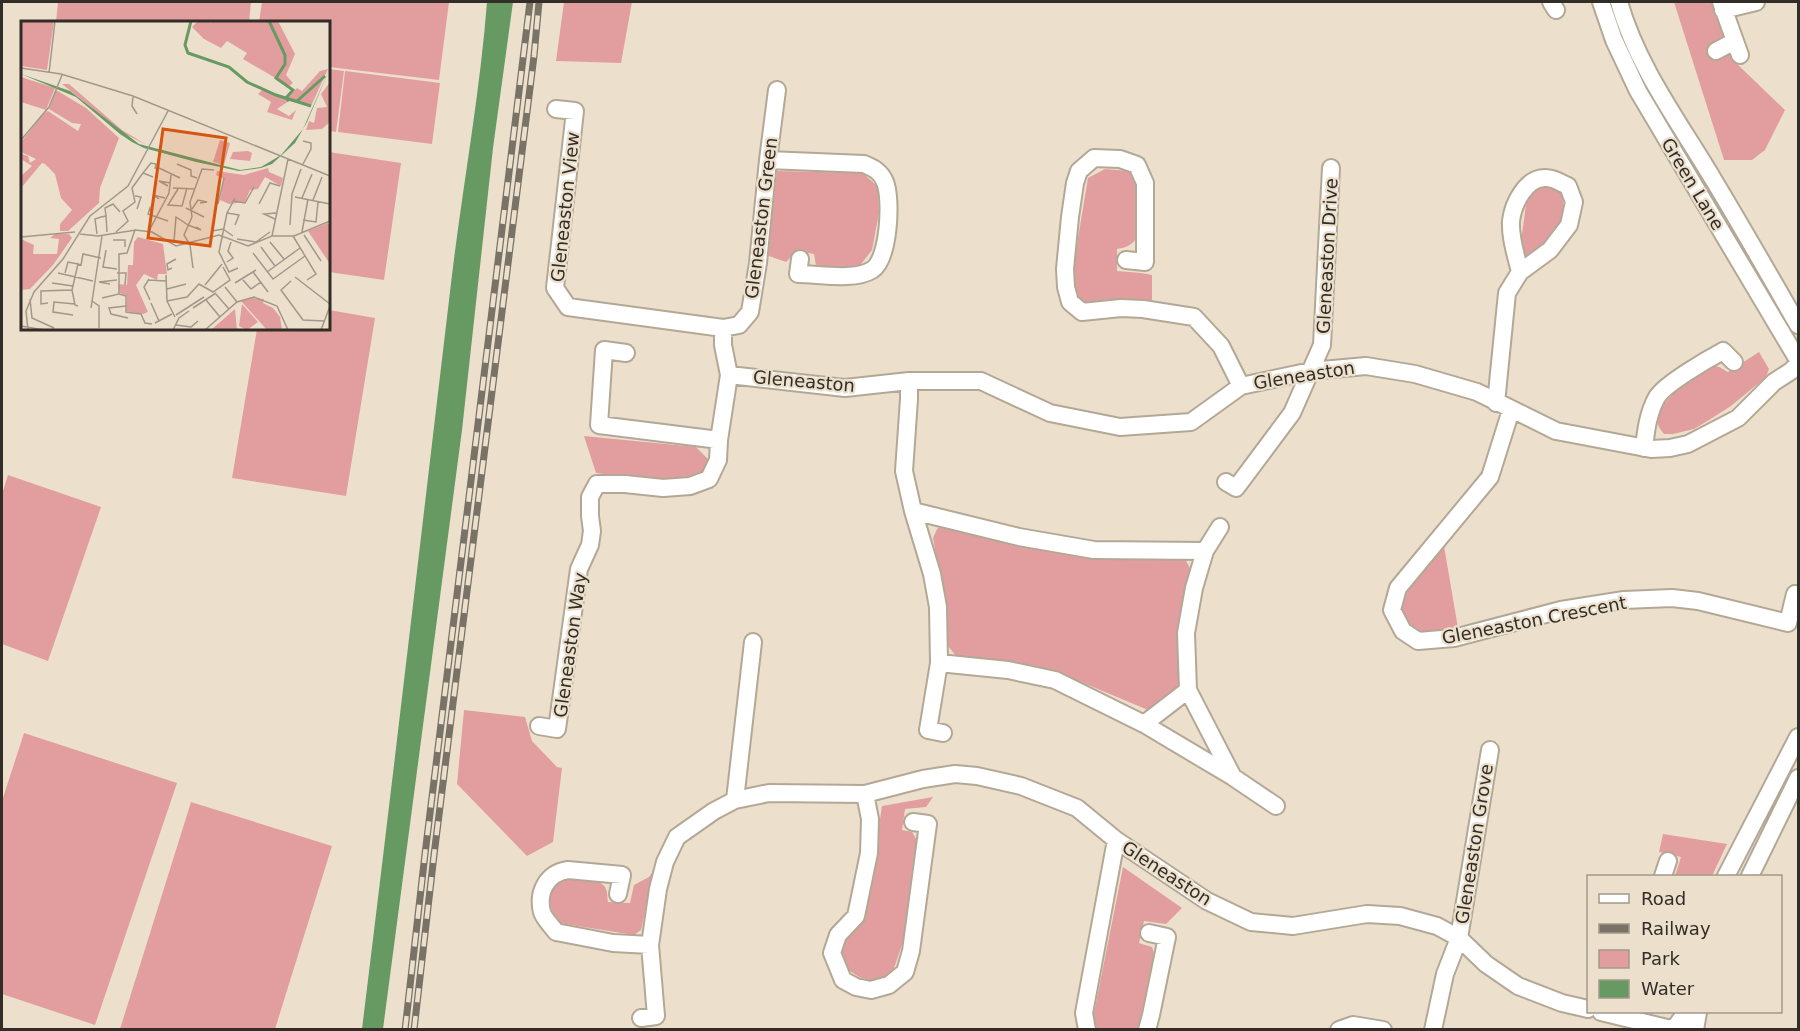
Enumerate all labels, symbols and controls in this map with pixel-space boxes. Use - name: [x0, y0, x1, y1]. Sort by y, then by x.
- inset map: [21, 21, 330, 330]
- street label: Gleneaston View: [547, 131, 583, 283]
- street label: Green Lane: [1657, 134, 1729, 234]
- street label: Gleneaston Green: [741, 136, 781, 300]
- street label: Gleneaston Drive: [1312, 178, 1342, 334]
- street label: Gleneaston: [1252, 357, 1356, 393]
- street label: Gleneaston: [752, 366, 856, 396]
- street label: Gleneaston Way: [549, 571, 591, 719]
- street label: Gleneaston Crescent: [1440, 592, 1628, 648]
- street label: Gleneaston Grove: [1451, 762, 1497, 926]
- street label: Gleneaston: [1118, 836, 1216, 910]
- legend: [1587, 875, 1782, 1013]
- text: Road: [1641, 888, 1686, 909]
- text: Railway: [1641, 918, 1711, 939]
- text: Park: [1641, 948, 1680, 969]
- text: Water: [1641, 978, 1695, 999]

